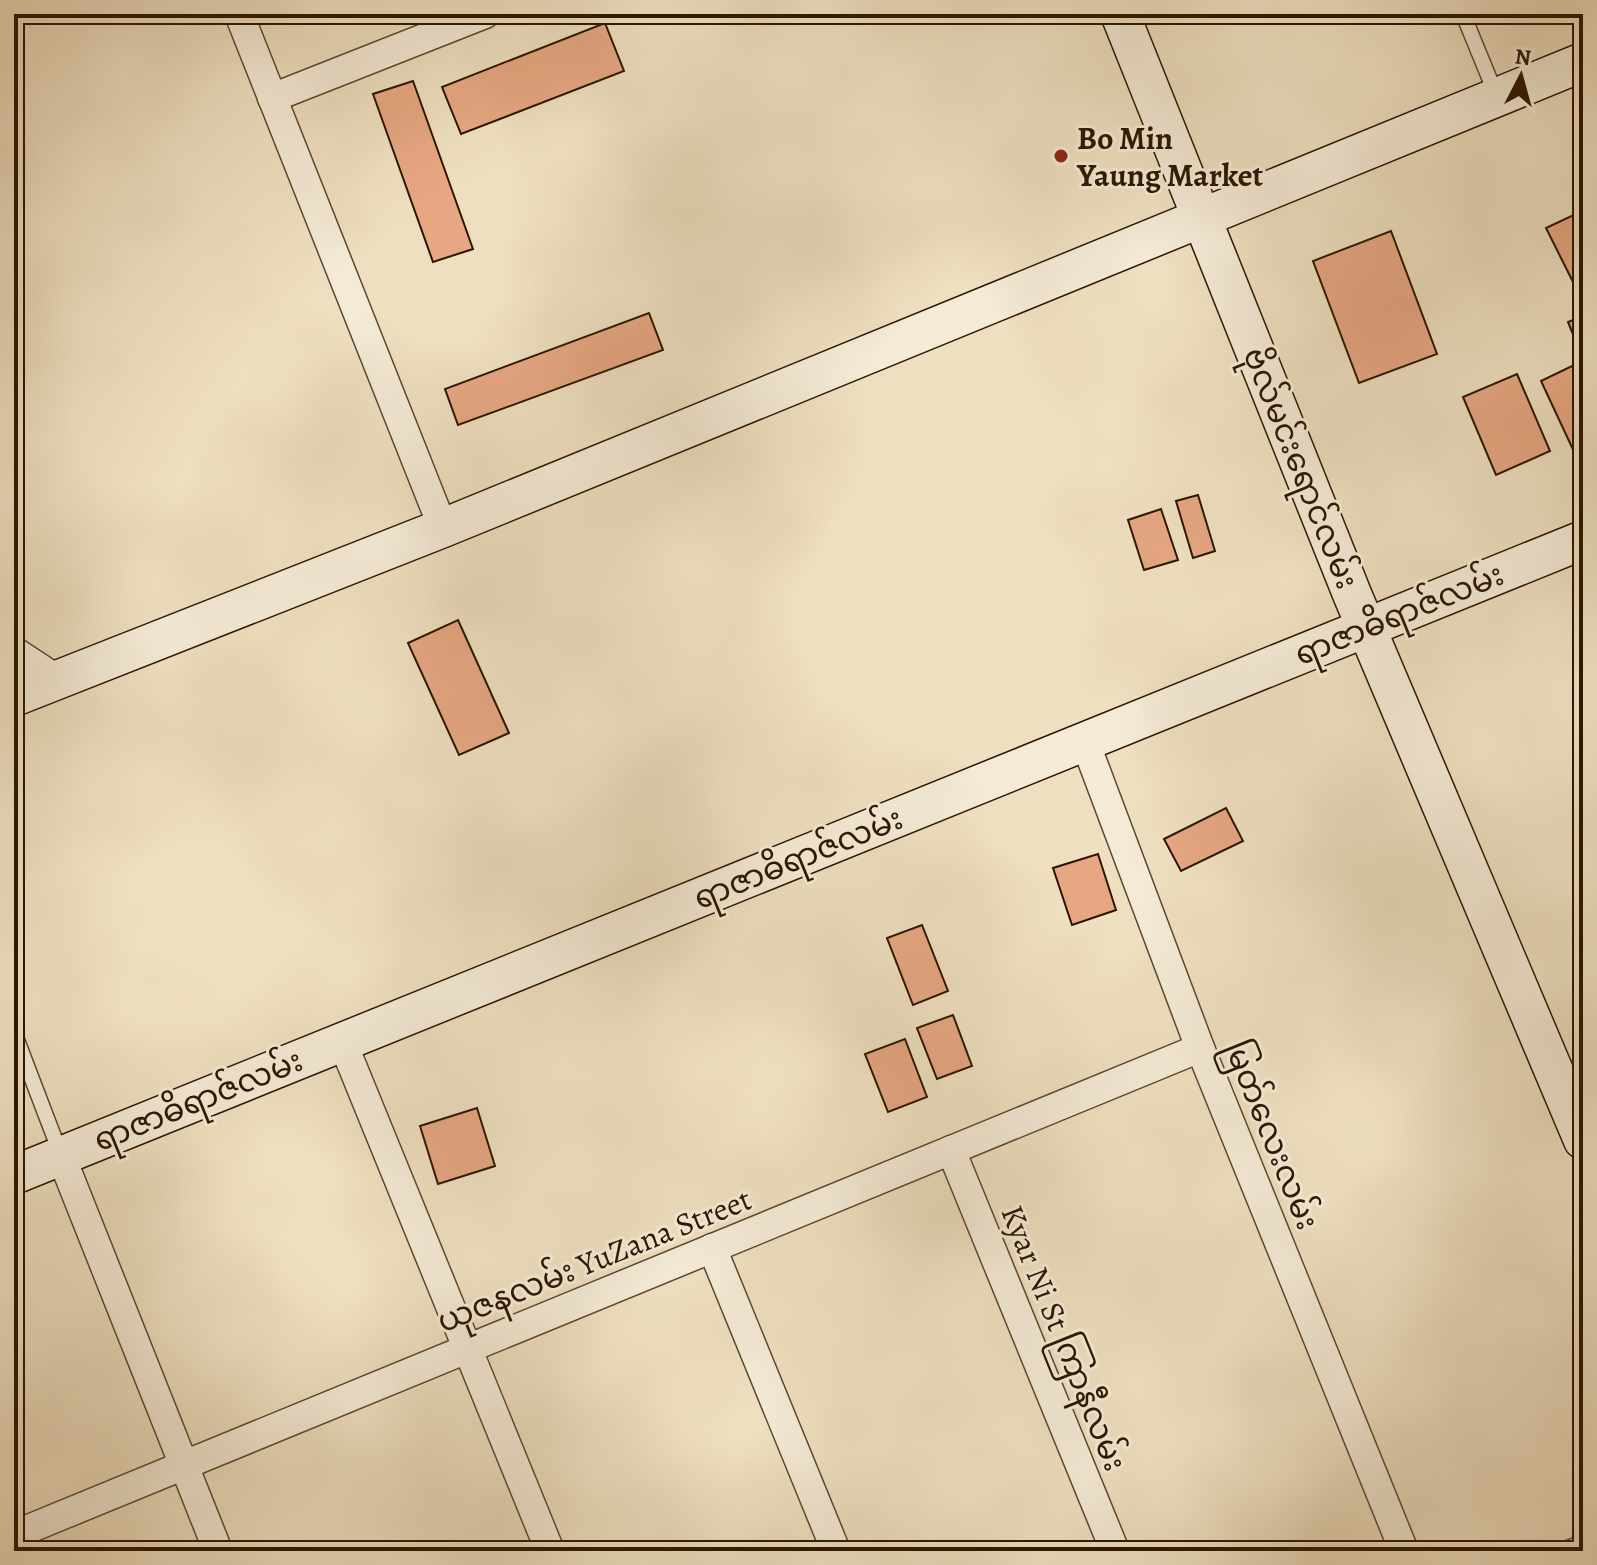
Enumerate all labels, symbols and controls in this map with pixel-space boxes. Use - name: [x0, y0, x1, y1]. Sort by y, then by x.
- north arrow: [1481, 36, 1561, 116]
- text: N: [1513, 41, 1533, 73]
- place label: Bo Min Yaung Market: [1076, 116, 1263, 197]
- marker: Bo Min Yaung Market: [1052, 147, 1070, 165]
- street label: ဗိုလ်မင်းရောင်လမ်း: [1229, 340, 1370, 597]
- street label: ရာဇာဓိရာဇ်လမ်း: [1288, 551, 1512, 680]
- street label: ရာဇာဓိရာဇ်လမ်း: [687, 795, 911, 924]
- street label: မြတ်လေးလမ်း: [1210, 1033, 1331, 1238]
- street label: ရာဇာဓိရာဇ်လမ်း: [87, 1037, 311, 1166]
- street label: ယုဇနလမ်း YuZana Street: [430, 1176, 759, 1347]
- street label: Kyar Ni St ကြာနီလမ်း: [987, 1198, 1138, 1479]

